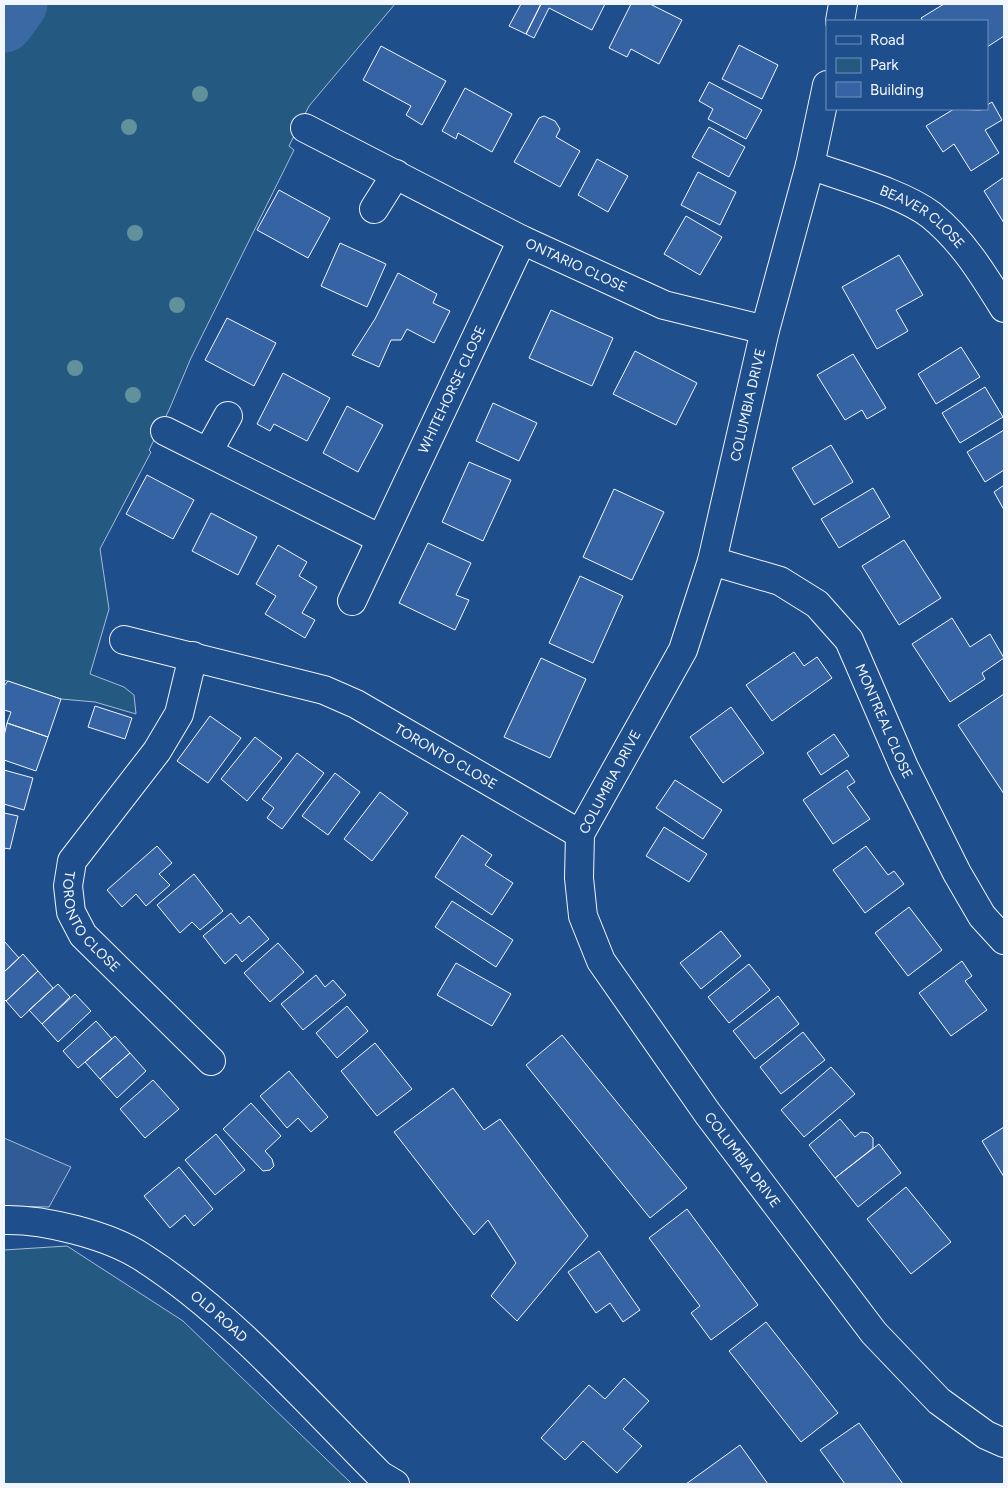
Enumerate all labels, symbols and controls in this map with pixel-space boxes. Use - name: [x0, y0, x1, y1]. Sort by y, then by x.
- legend: [826, 20, 988, 110]
- text: Road: [870, 31, 905, 49]
- text: Park: [870, 56, 899, 74]
- text: Building: [870, 81, 924, 99]
- street label: BEAVER CLOSE: [877, 182, 969, 252]
- street label: ONTARIO CLOSE: [523, 234, 630, 295]
- street label: WHITEHORSE CLOSE: [414, 323, 489, 456]
- street label: COLUMBIA DRIVE: [727, 347, 769, 463]
- street label: MONTREAL CLOSE: [852, 661, 917, 781]
- street label: TORONTO CLOSE: [391, 720, 500, 793]
- street label: COLUMBIA DRIVE: [575, 727, 645, 837]
- street label: TORONTO CLOSE: [59, 870, 124, 975]
- street label: COLUMBIA DRIVE: [701, 1109, 784, 1211]
- street label: OLD ROAD: [187, 1287, 251, 1346]

